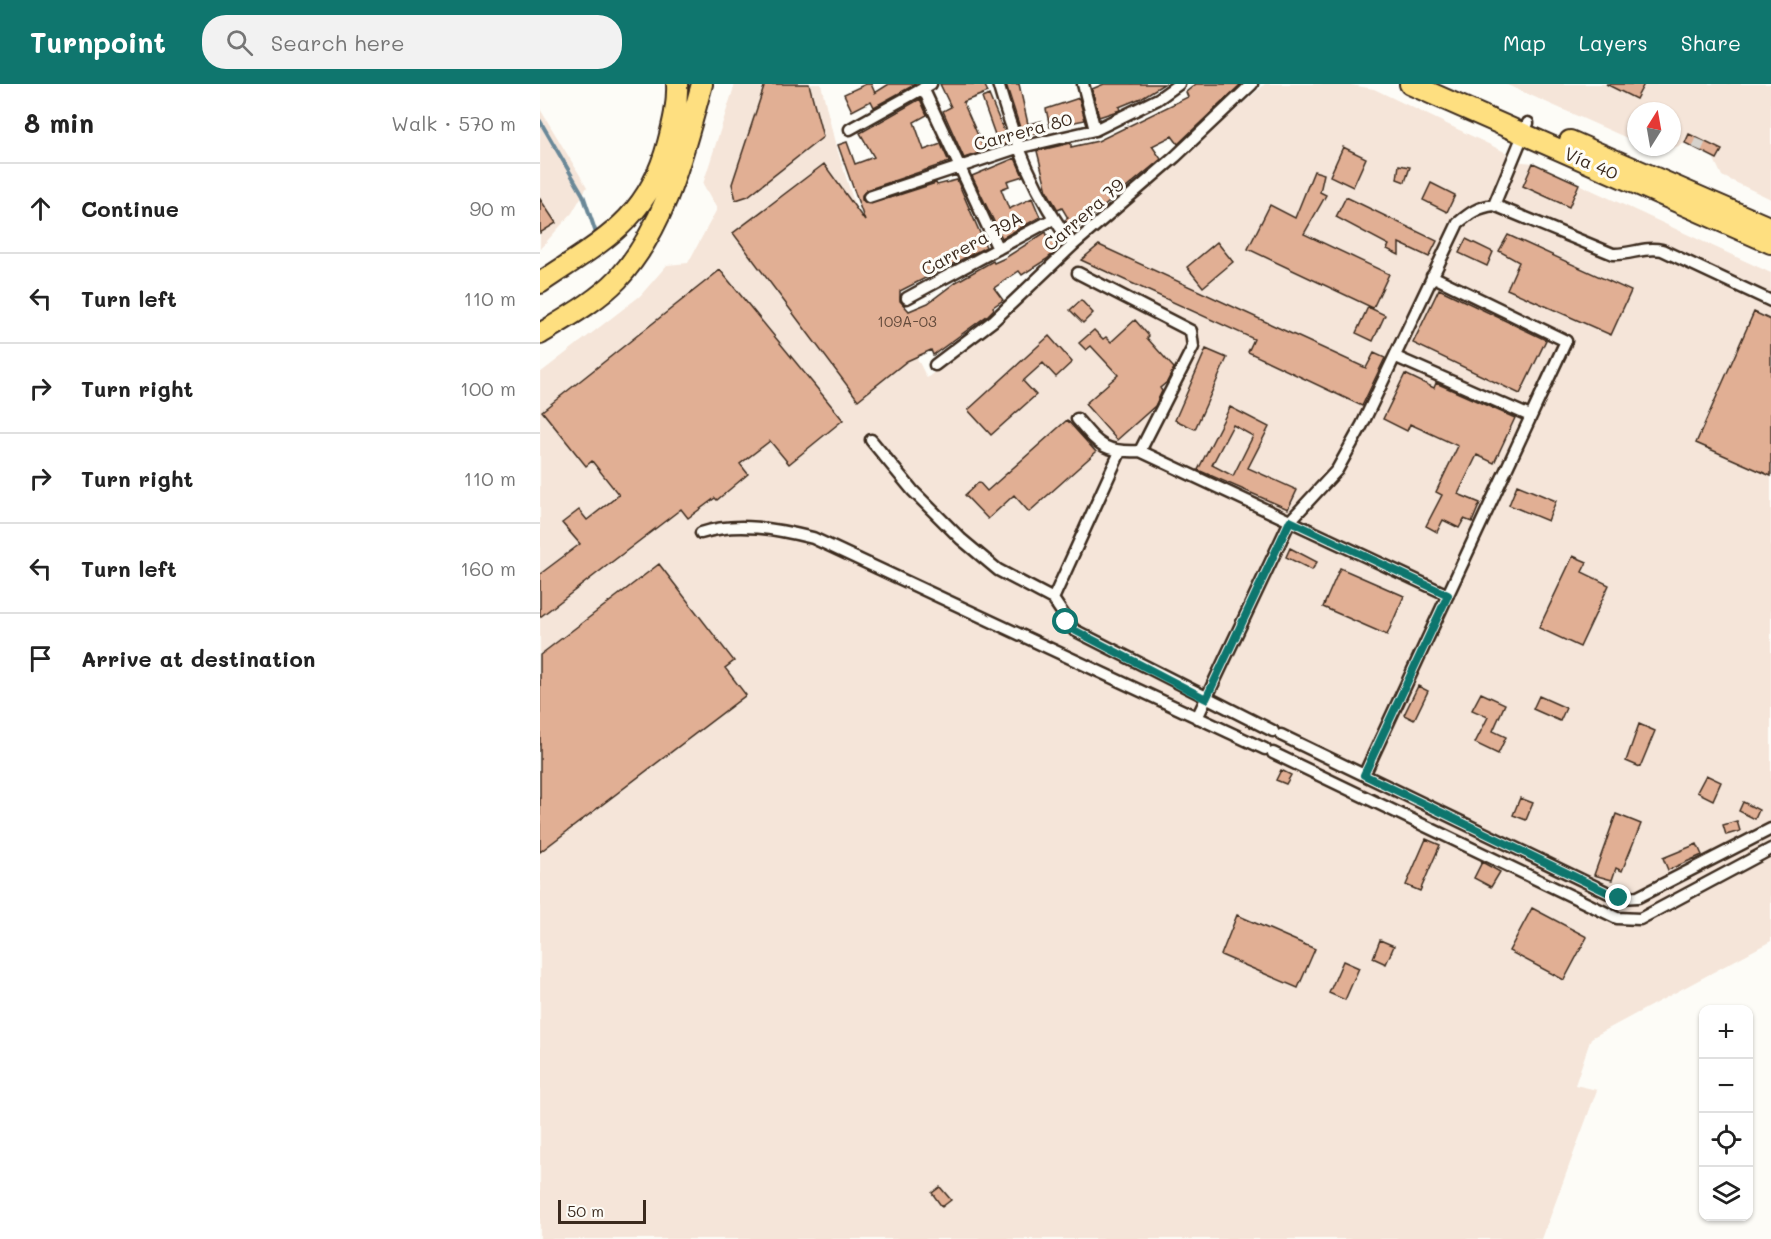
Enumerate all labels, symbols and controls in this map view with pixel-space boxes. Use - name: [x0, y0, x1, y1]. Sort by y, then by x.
- search box: [202, 15, 622, 69]
- text: Turnpoint: [30, 24, 166, 60]
- icon: search: [223, 26, 256, 59]
- text: Search here: [271, 28, 405, 57]
- text: Map: [1503, 29, 1546, 56]
- text: Layers: [1579, 29, 1648, 56]
- text: Share: [1681, 29, 1741, 56]
- north arrow: [1627, 102, 1681, 156]
- text: 8 min: [24, 106, 94, 140]
- street label: Carrera 80: [971, 106, 1075, 156]
- text: Walk · 570 m: [391, 110, 516, 136]
- street label: Vía 40: [1561, 141, 1622, 185]
- street label: Carrera 79: [1038, 172, 1129, 256]
- icon: ahead: [24, 192, 57, 225]
- text: Continue: [81, 194, 179, 223]
- text: 90 m: [470, 195, 516, 221]
- street label: Carrera 79A: [917, 205, 1026, 281]
- icon: left: [24, 282, 57, 315]
- text: Turn left: [81, 284, 177, 313]
- text: 110 m: [463, 285, 516, 311]
- house number: 109A-03: [877, 311, 937, 331]
- icon: right: [24, 372, 57, 405]
- text: Turn right: [81, 374, 193, 403]
- text: 100 m: [460, 375, 516, 401]
- icon: right: [24, 462, 57, 495]
- text: Turn right: [81, 464, 193, 493]
- text: 110 m: [463, 465, 516, 491]
- icon: left: [24, 552, 57, 585]
- text: Turn left: [81, 554, 177, 583]
- text: 160 m: [460, 555, 516, 581]
- route start: [1052, 608, 1078, 634]
- icon: arrive: [24, 642, 57, 675]
- text: Arrive at destination: [81, 644, 316, 673]
- route end: [1605, 884, 1631, 910]
- map controls: [1699, 1005, 1753, 1221]
- button: +: [1699, 1005, 1753, 1059]
- button: −: [1699, 1059, 1753, 1113]
- button: locate: [1699, 1113, 1753, 1167]
- button: layers: [1699, 1167, 1753, 1221]
- scale bar: [558, 1197, 646, 1224]
- text: 50 m: [567, 1200, 604, 1221]

